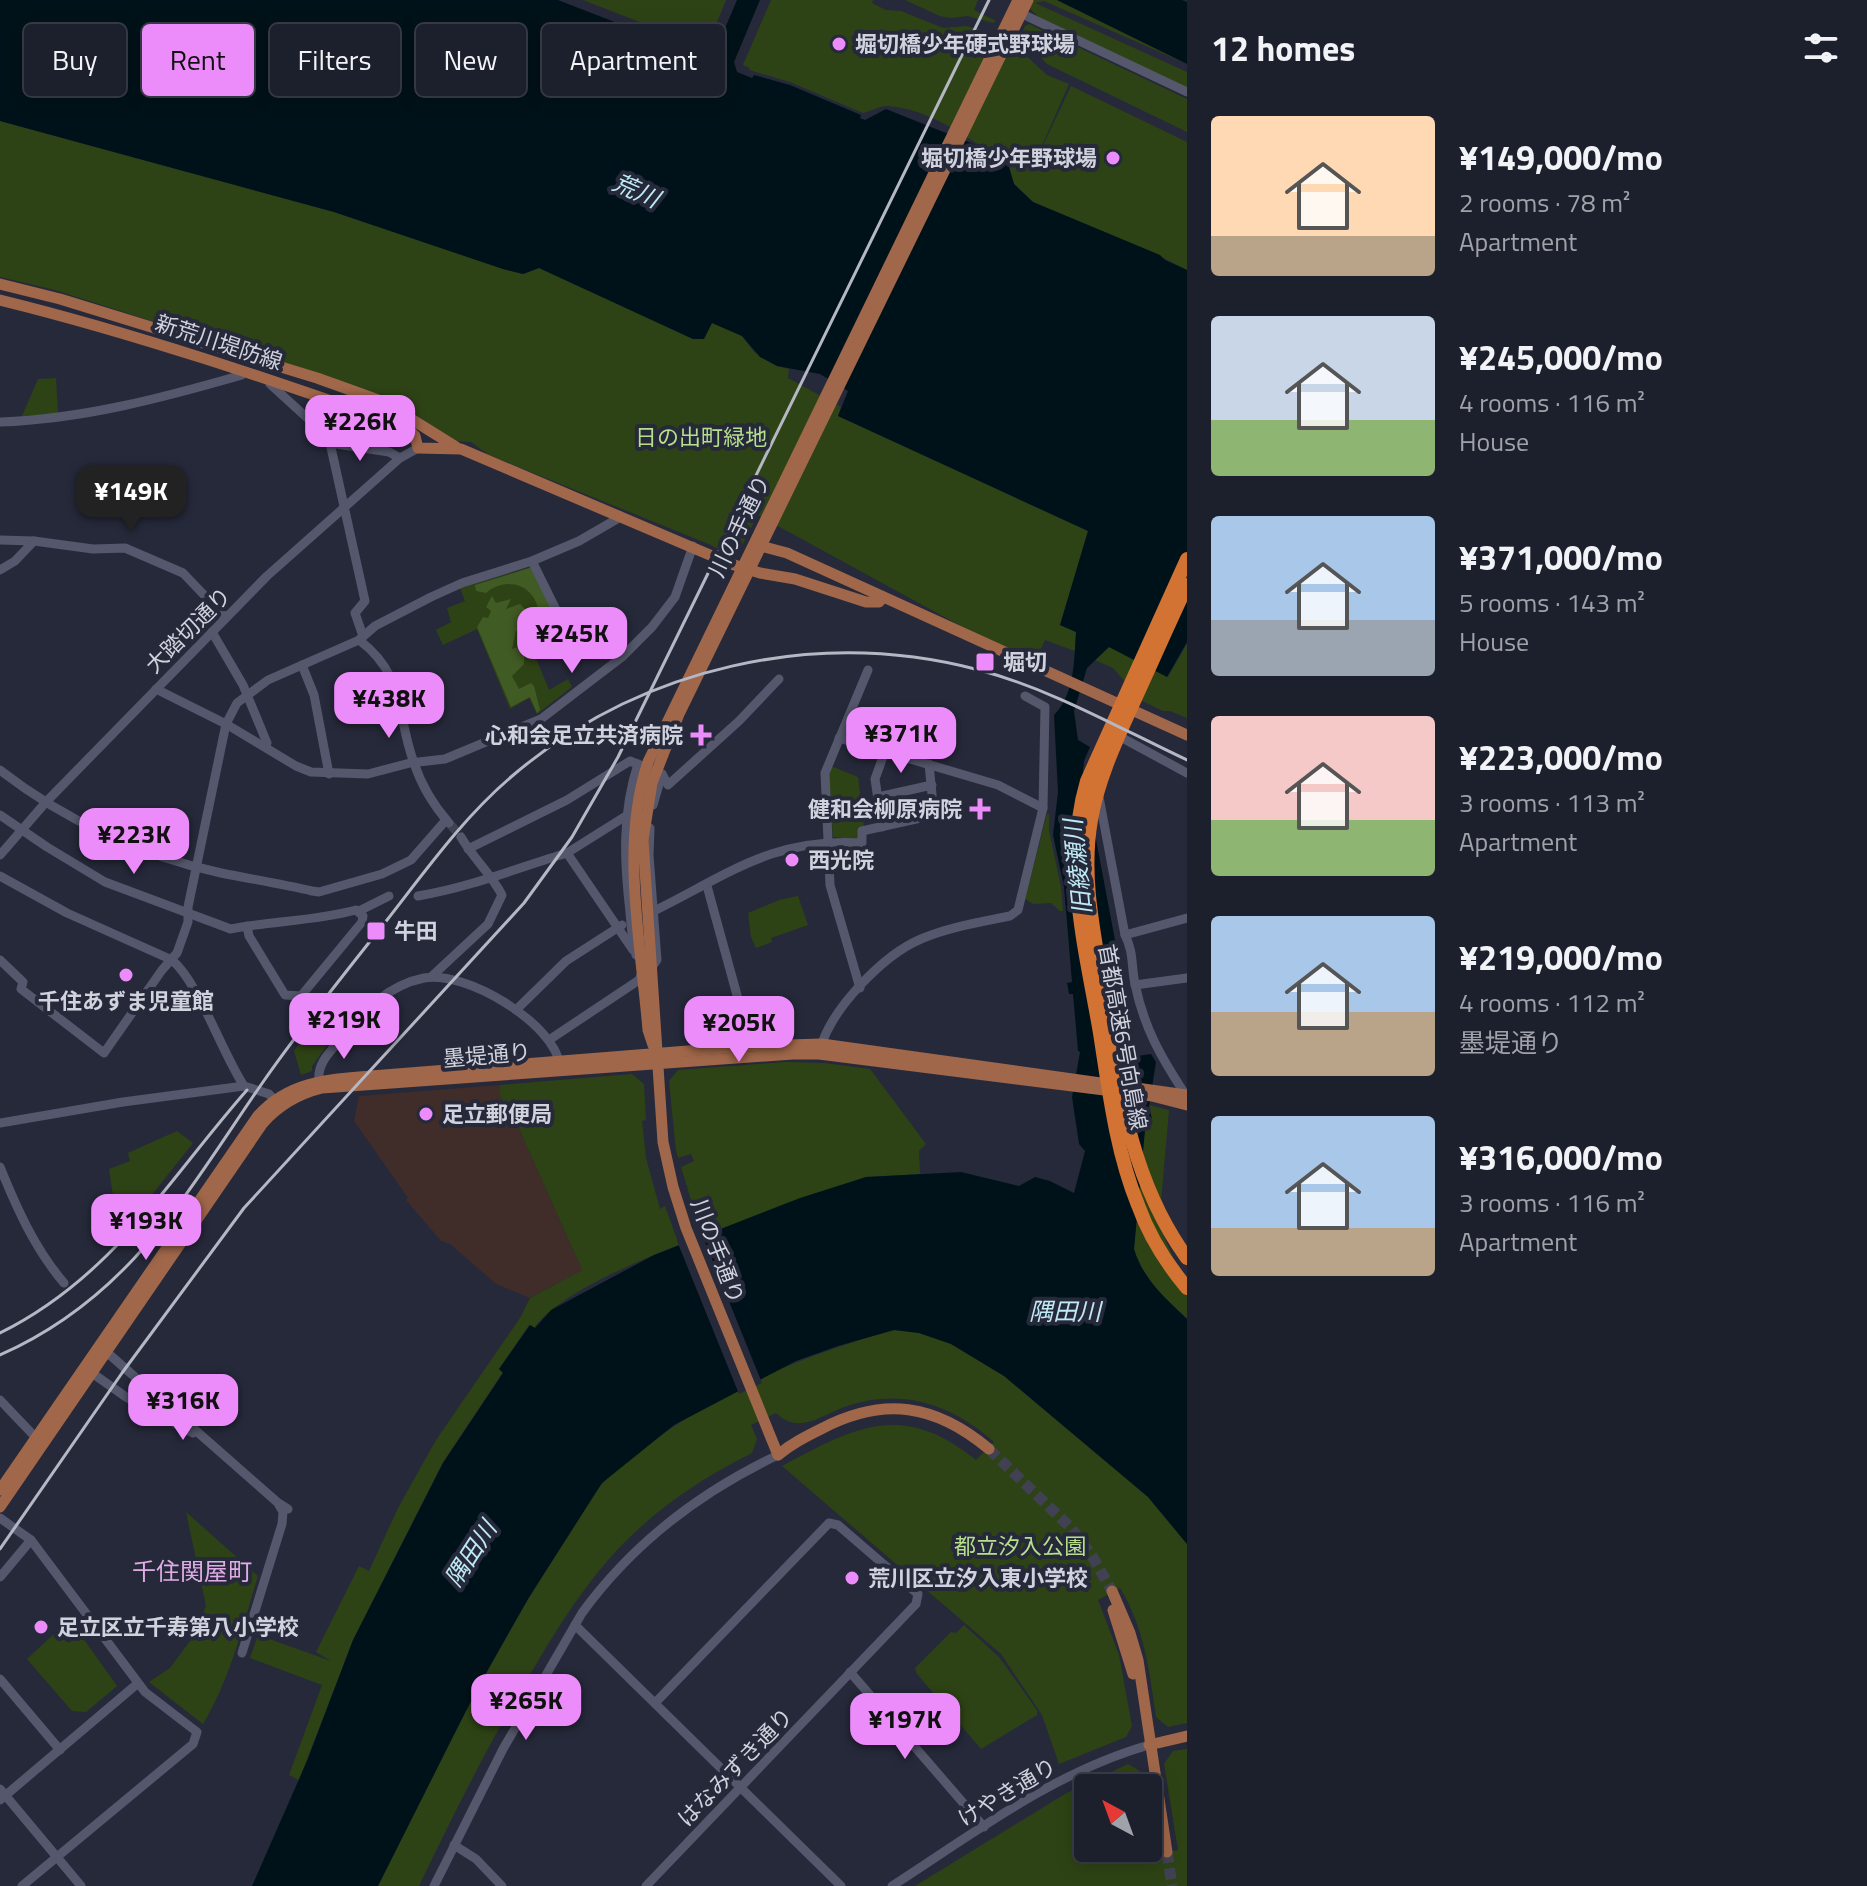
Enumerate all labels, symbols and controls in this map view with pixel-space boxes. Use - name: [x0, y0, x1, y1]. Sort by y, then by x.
- text: 12 homes: [1211, 22, 1355, 74]
- chip: Buy: [24, 24, 126, 96]
- chip: Rent: [142, 24, 254, 96]
- chip: Filters: [270, 24, 400, 96]
- chip: New: [416, 24, 526, 96]
- chip: Apartment: [542, 24, 725, 96]
- icon: filters: [1799, 26, 1843, 70]
- place label: 堀切橋少年硬式野球場: [855, 27, 1075, 61]
- marker: 堀切橋少年硬式野球場: [830, 35, 848, 53]
- text: ¥149,000/mo: [1459, 131, 1663, 183]
- place label: 堀切橋少年野球場: [921, 141, 1097, 175]
- icon: home: [1275, 148, 1371, 244]
- marker: 堀切橋少年野球場: [1104, 149, 1122, 167]
- water label: 荒川: [607, 164, 668, 218]
- text: 2 rooms · 78 m²: [1459, 183, 1630, 222]
- text: Apartment: [1459, 222, 1577, 261]
- street label: 新荒川堤防線: [151, 305, 287, 379]
- text: ¥245,000/mo: [1459, 331, 1663, 383]
- icon: home: [1275, 348, 1371, 444]
- text: 4 rooms · 116 m²: [1459, 383, 1645, 422]
- pin: ¥226K: [304, 395, 416, 463]
- text: ¥226K: [323, 401, 397, 440]
- park label: 日の出町緑地: [635, 420, 767, 454]
- text: House: [1459, 422, 1529, 461]
- pin: ¥149K: [75, 465, 187, 533]
- street label: 川の手通り: [700, 469, 778, 583]
- text: ¥149K: [94, 471, 168, 510]
- text: ¥371,000/mo: [1459, 531, 1663, 583]
- icon: home: [1275, 548, 1371, 644]
- street label: 大踏切通り: [137, 579, 239, 681]
- text: 5 rooms · 143 m²: [1459, 583, 1645, 622]
- pin: ¥245K: [516, 607, 628, 675]
- text: ¥245K: [535, 613, 609, 652]
- text: House: [1459, 622, 1529, 661]
- place label: 堀切: [1003, 645, 1047, 679]
- marker: 堀切: [974, 651, 996, 673]
- pin: ¥438K: [333, 672, 445, 740]
- text: ¥438K: [352, 678, 426, 717]
- pin: ¥371K: [845, 707, 957, 775]
- text: ¥371K: [864, 713, 938, 752]
- place label: 心和会足立共済病院: [485, 718, 683, 752]
- marker: 心和会足立共済病院: [690, 724, 712, 746]
- text: ¥223,000/mo: [1459, 731, 1663, 783]
- icon: home: [1275, 748, 1371, 844]
- text: 3 rooms · 113 m²: [1459, 783, 1645, 822]
- place label: 健和会柳原病院: [808, 792, 962, 826]
- marker: 健和会柳原病院: [969, 798, 991, 820]
- pin: ¥223K: [78, 808, 190, 876]
- text: ¥223K: [97, 814, 171, 853]
- water label: 旧綾瀬川: [1054, 815, 1100, 917]
- text: Apartment: [1459, 822, 1577, 861]
- place label: 西光院: [808, 843, 874, 877]
- marker: 西光院: [783, 851, 801, 869]
- place label: 牛田: [394, 914, 438, 948]
- marker: 牛田: [365, 920, 387, 942]
- text: ¥219,000/mo: [1459, 931, 1663, 983]
- street label: 首都高速6号向島線: [1090, 941, 1156, 1133]
- icon: home: [1275, 948, 1371, 1044]
- marker: 千住あずま児童館: [117, 966, 135, 984]
- text: 4 rooms · 112 m²: [1459, 983, 1645, 1022]
- place label: 千住あずま児童館: [38, 984, 214, 1018]
- pin: ¥219K: [288, 993, 400, 1061]
- pin: ¥205K: [683, 996, 795, 1064]
- text: ¥219K: [307, 999, 381, 1038]
- text: ¥205K: [702, 1002, 776, 1041]
- text: 墨堤通り: [1459, 1023, 1563, 1062]
- street label: 墨堤通り: [442, 1034, 532, 1076]
- place label: 足立郵便局: [442, 1097, 552, 1131]
- marker: 足立郵便局: [417, 1105, 435, 1123]
- text: ¥316,000/mo: [1459, 1131, 1663, 1183]
- icon: home: [1275, 1148, 1371, 1244]
- text: 3 rooms · 116 m²: [1459, 1183, 1645, 1222]
- pin: ¥193K: [90, 1194, 202, 1262]
- street label: 川の手通り: [682, 1194, 754, 1308]
- text: ¥193K: [109, 1200, 183, 1239]
- text: Apartment: [1459, 1222, 1577, 1261]
- water label: 隅田川: [1029, 1293, 1104, 1329]
- pin: ¥316K: [127, 1374, 239, 1442]
- text: ¥316K: [146, 1380, 220, 1419]
- water label: 隅田川: [435, 1511, 506, 1593]
- park label: 都立汐入公園: [954, 1529, 1086, 1563]
- district label: 千住関屋町: [132, 1553, 252, 1589]
- place label: 荒川区立汐入東小学校: [868, 1561, 1088, 1595]
- marker: 荒川区立汐入東小学校: [843, 1569, 861, 1587]
- place label: 足立区立千寿第八小学校: [57, 1610, 299, 1644]
- marker: 足立区立千寿第八小学校: [32, 1618, 50, 1636]
- pin: ¥265K: [470, 1674, 582, 1742]
- text: ¥265K: [489, 1680, 563, 1719]
- pin: ¥197K: [849, 1693, 961, 1761]
- text: ¥197K: [868, 1699, 942, 1738]
- street label: はなみずき通り: [669, 1700, 801, 1834]
- street label: けやき通り: [951, 1749, 1063, 1835]
- north arrow: [1074, 1774, 1162, 1862]
- map controls: [1074, 1774, 1162, 1862]

